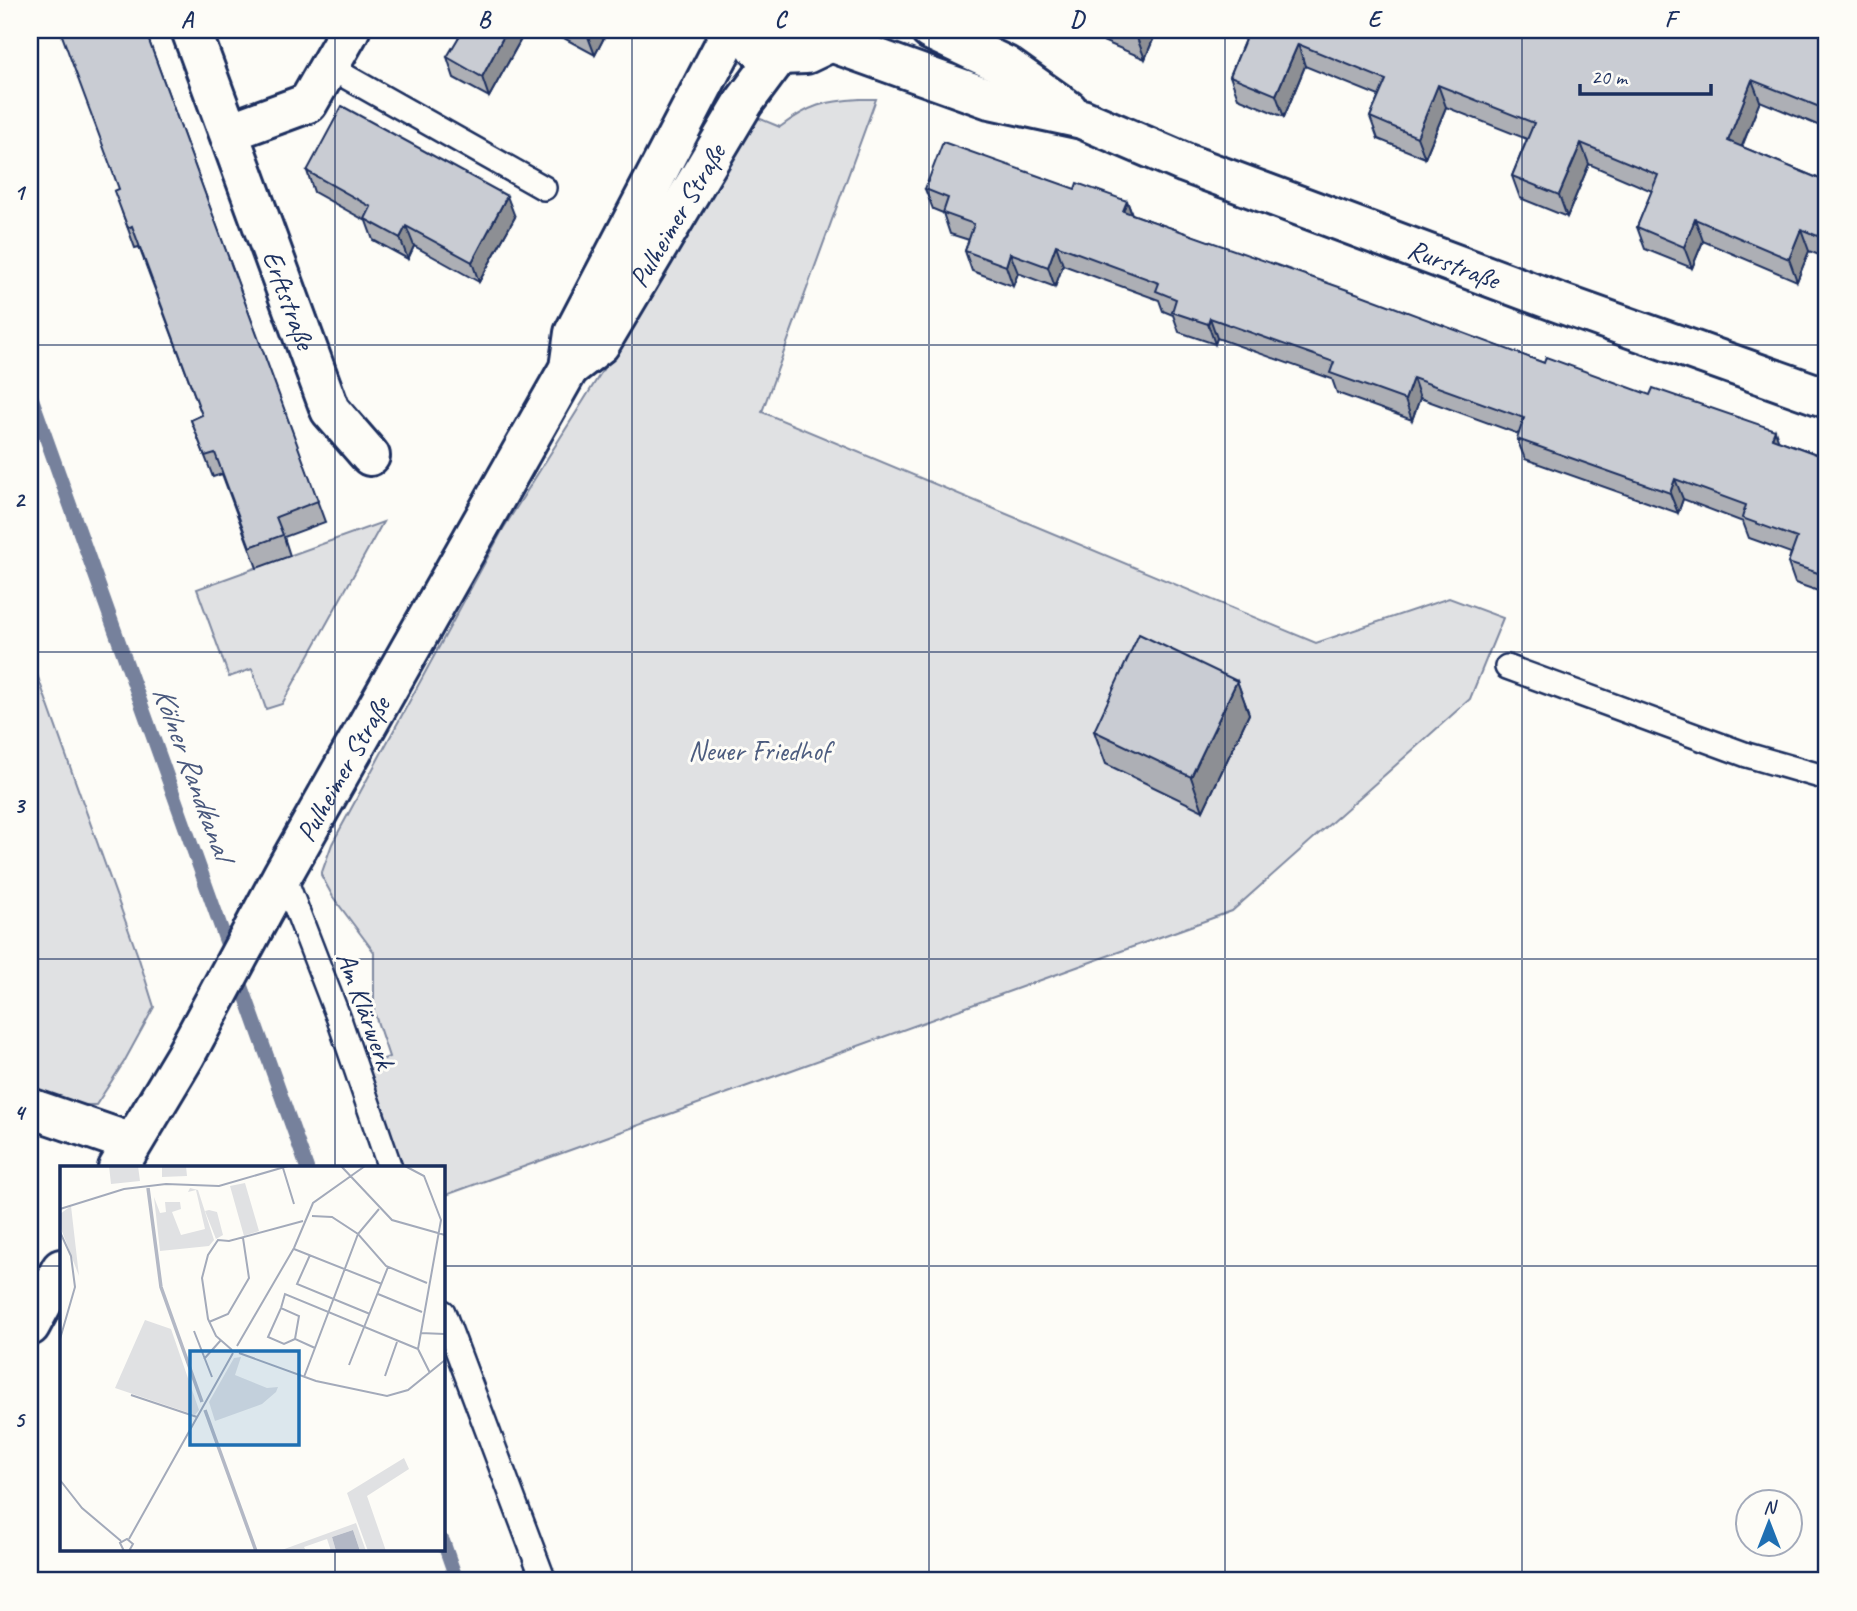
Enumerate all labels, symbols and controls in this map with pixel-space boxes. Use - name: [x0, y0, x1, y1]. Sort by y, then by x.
- text: A: [181, 5, 195, 34]
- text: B: [478, 5, 492, 34]
- text: C: [775, 5, 789, 34]
- text: D: [1070, 5, 1086, 34]
- text: E: [1368, 5, 1384, 34]
- text: F: [1665, 5, 1681, 34]
- scale bar: [1580, 52, 1712, 96]
- text: 20 m: [1591, 64, 1629, 90]
- street label: Pulheimer Straße: [620, 136, 734, 293]
- text: 1: [14, 178, 27, 207]
- street label: Rurstraße: [1403, 230, 1506, 297]
- street label: Erftstraße: [256, 245, 324, 355]
- text: 2: [14, 485, 27, 514]
- water label: Kölner Randkanal: [144, 681, 245, 872]
- street label: Pulheimer Straße: [288, 689, 398, 847]
- park label: Neuer Friedhof: [688, 733, 836, 768]
- text: 3: [14, 791, 27, 820]
- street label: Am Klärwerk: [329, 947, 404, 1076]
- text: 4: [14, 1098, 27, 1127]
- inset map: [60, 1166, 444, 1552]
- text: 5: [14, 1405, 26, 1434]
- north arrow: [1734, 1488, 1804, 1558]
- text: N: [1763, 1495, 1778, 1519]

